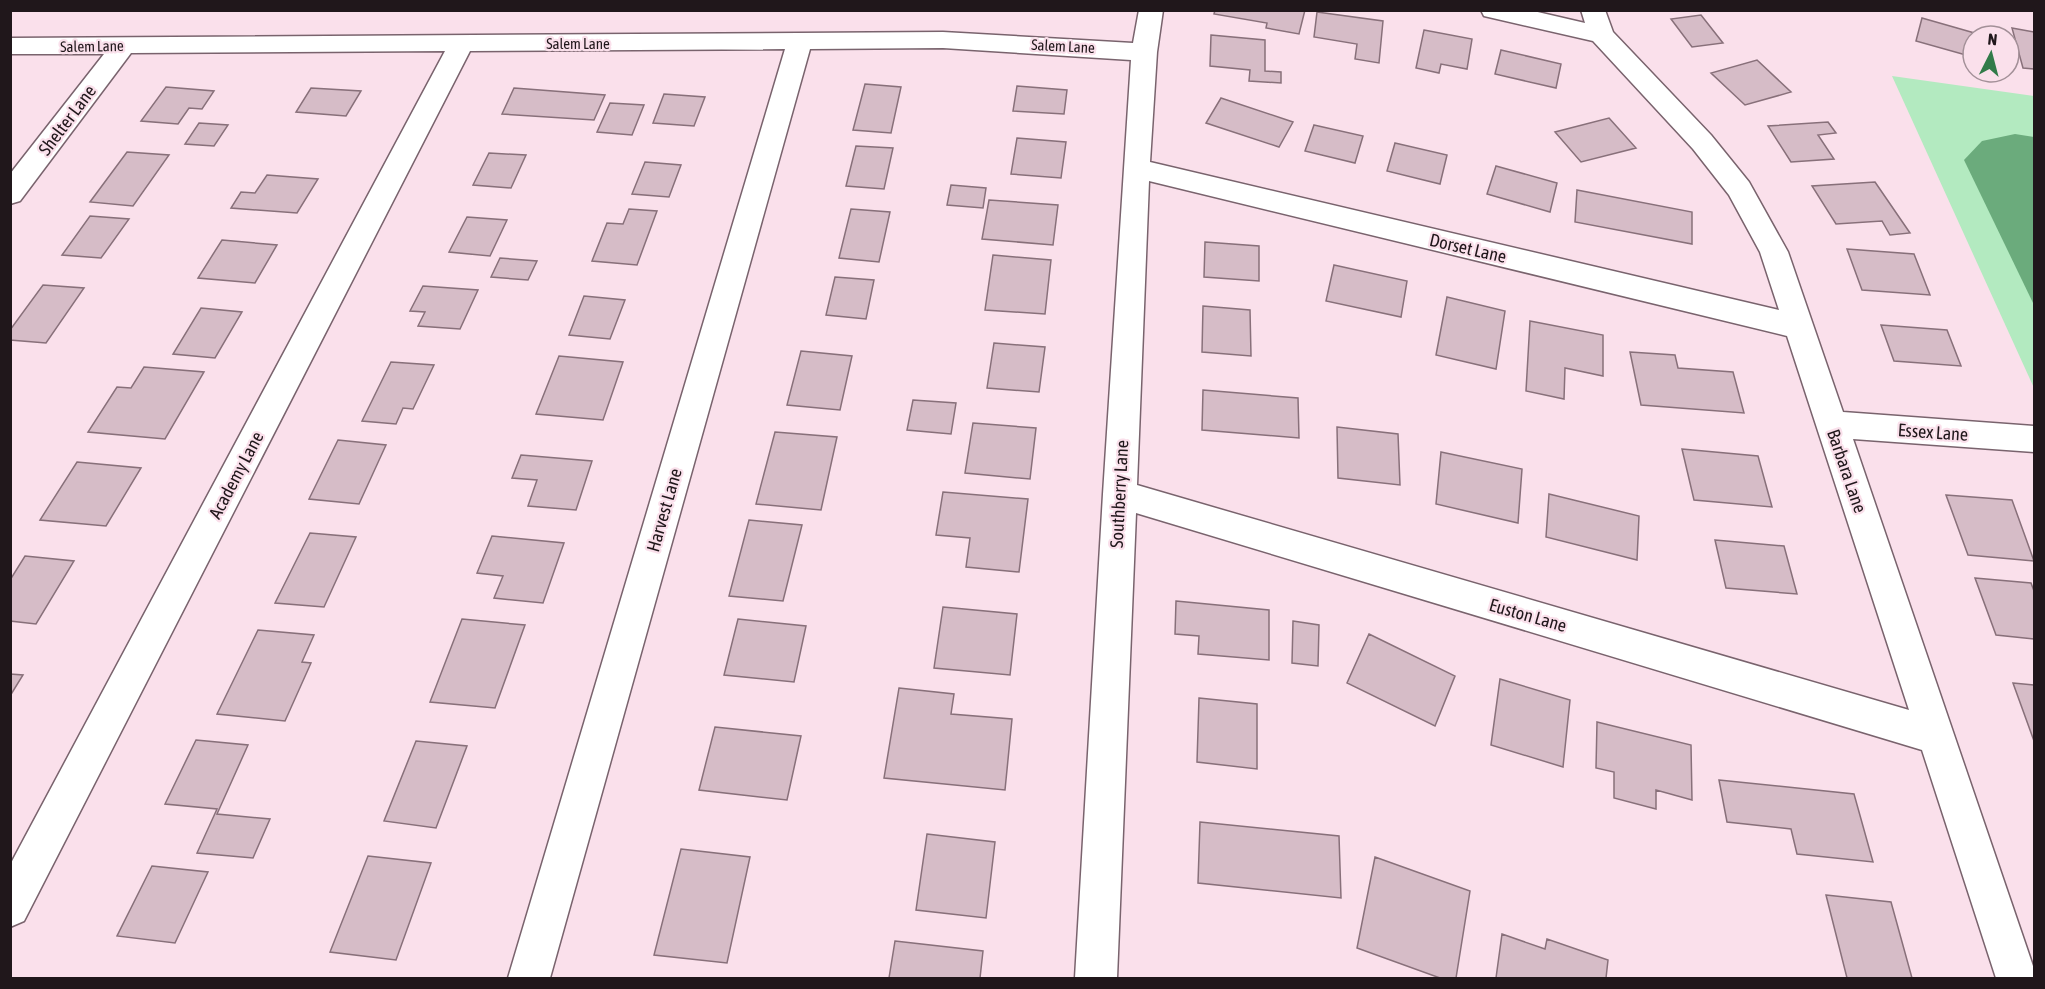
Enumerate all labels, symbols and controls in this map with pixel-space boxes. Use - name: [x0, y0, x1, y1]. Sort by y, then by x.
- north arrow: [1961, 24, 2021, 84]
- text: N: [1987, 30, 1998, 49]
- street label: Salem Lane: [546, 35, 610, 52]
- street label: Salem Lane: [1031, 36, 1095, 56]
- street label: Salem Lane: [60, 37, 124, 55]
- street label: Shelter Lane: [34, 81, 100, 159]
- street label: Dorset Lane: [1428, 229, 1508, 267]
- street label: Essex Lane: [1897, 419, 1969, 445]
- street label: Barbara Lane: [1823, 426, 1871, 516]
- street label: Academy Lane: [204, 428, 268, 522]
- street label: Southberry Lane: [1106, 439, 1132, 549]
- street label: Harvest Lane: [642, 466, 686, 554]
- street label: Euston Lane: [1487, 594, 1569, 636]

